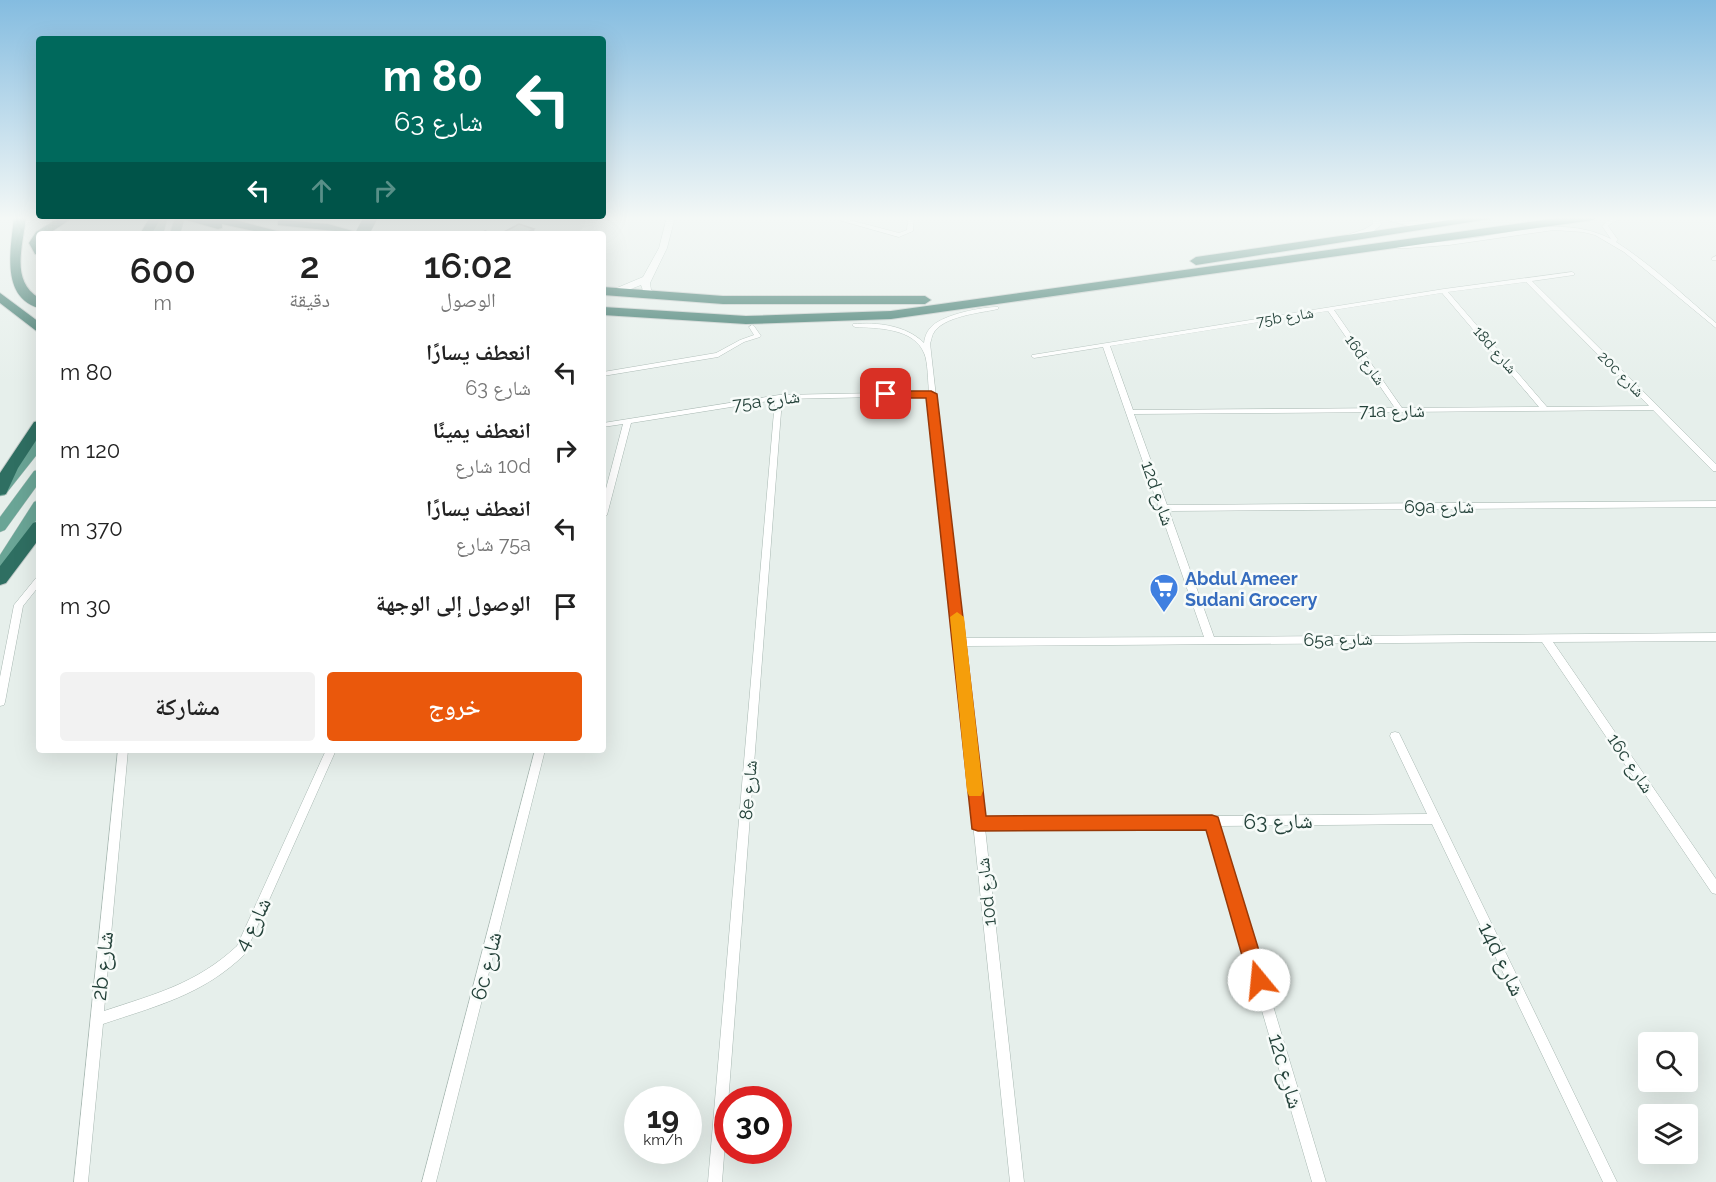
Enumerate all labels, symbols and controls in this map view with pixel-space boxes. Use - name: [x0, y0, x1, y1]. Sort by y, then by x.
- text: 80 m: [383, 52, 483, 101]
- icon: left: [504, 60, 582, 138]
- text: شارع 63: [394, 106, 483, 137]
- icon: left: [242, 174, 275, 207]
- icon: ahead: [305, 174, 338, 207]
- icon: right: [368, 174, 401, 207]
- text: 2: [300, 244, 320, 286]
- text: 16:02: [424, 244, 512, 286]
- text: 600: [130, 249, 196, 291]
- text: دقيقة: [289, 288, 330, 312]
- text: الوصول: [440, 288, 496, 312]
- text: m: [154, 291, 172, 315]
- street label: 75b شارع: [1255, 304, 1315, 331]
- street label: 18d شارع: [1469, 323, 1521, 378]
- street label: 16d شارع: [1340, 331, 1389, 389]
- text: انعطف يسارًا: [426, 339, 531, 365]
- street label: 20c شارع: [1594, 347, 1648, 402]
- icon: left: [549, 356, 582, 389]
- text: 80 m: [60, 359, 112, 385]
- pin: [860, 368, 911, 419]
- text: شارع 63: [465, 376, 531, 400]
- icon: arrive: [869, 377, 902, 410]
- street label: 75a شارع: [731, 385, 801, 416]
- street label: 71a شارع: [1359, 400, 1425, 422]
- text: انعطف يمينًا: [432, 417, 531, 443]
- icon: right: [549, 434, 582, 467]
- text: 120 m: [60, 437, 120, 463]
- text: 10d شارع: [455, 454, 531, 478]
- street label: 12d شارع: [1136, 458, 1179, 528]
- text: انعطف يسارًا: [426, 495, 531, 521]
- street label: 69a شارع: [1404, 496, 1474, 518]
- icon: left: [549, 512, 582, 545]
- text: 370 m: [60, 515, 123, 541]
- text: 75a شارع: [456, 532, 531, 556]
- place label: Abdul Ameer Sudani Grocery: [1185, 568, 1317, 610]
- supermarket icon: Abdul Ameer Sudani Grocery: [1148, 572, 1180, 614]
- text: الوصول إلى الوجهة: [376, 590, 531, 616]
- icon: arrive: [549, 590, 582, 623]
- text: 30 m: [60, 593, 111, 619]
- street label: 65a شارع: [1303, 628, 1373, 651]
- button: مشاركة: [60, 672, 315, 741]
- button: خروج: [327, 672, 582, 741]
- street label: 16c شارع: [1603, 729, 1659, 797]
- street label: 8e شارع: [735, 759, 762, 821]
- street label: شارع 63: [1243, 808, 1313, 835]
- street label: 10d شارع: [972, 857, 1001, 927]
- street label: شارع 4: [228, 893, 277, 955]
- street label: 14d شارع: [1473, 918, 1531, 1000]
- street label: 6c شارع: [465, 929, 508, 1003]
- street label: 2b شارع: [86, 930, 119, 1002]
- position arrow: [1227, 948, 1291, 1012]
- street label: 12c شارع: [1262, 1031, 1309, 1112]
- map controls: [1638, 1032, 1698, 1164]
- button: search: [1638, 1032, 1698, 1092]
- speed limit sign: 30: [714, 1086, 792, 1164]
- text: 19: [647, 1100, 679, 1135]
- button: layers: [1638, 1104, 1698, 1164]
- text: km/h: [643, 1131, 683, 1149]

